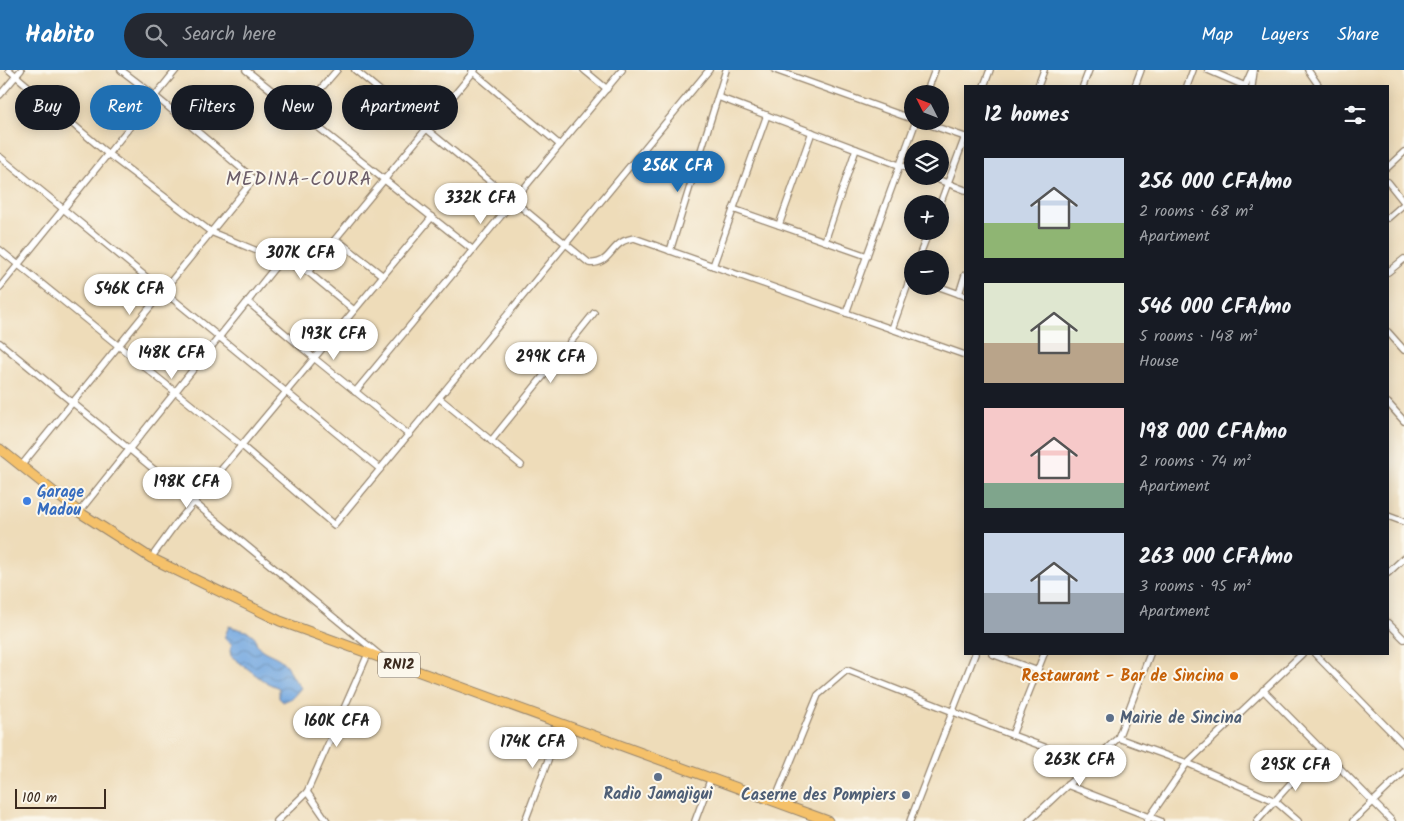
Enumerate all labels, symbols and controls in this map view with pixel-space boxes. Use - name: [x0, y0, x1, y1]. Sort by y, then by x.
- search box: [124, 13, 474, 58]
- text: Habito: [25, 16, 94, 55]
- text: Search here: [182, 20, 276, 50]
- icon: search: [142, 21, 170, 49]
- text: Map: [1202, 21, 1233, 50]
- text: Layers: [1261, 21, 1309, 50]
- text: Share: [1337, 21, 1379, 50]
- chip: Buy: [15, 85, 80, 130]
- chip: Rent: [90, 85, 161, 130]
- chip: Filters: [171, 85, 254, 130]
- chip: New: [264, 85, 332, 130]
- chip: Apartment: [342, 85, 458, 130]
- north arrow: [904, 85, 949, 130]
- map controls: [904, 85, 949, 295]
- text: 12 homes: [984, 99, 1069, 132]
- icon: filters: [1341, 101, 1369, 129]
- button: layers: [904, 140, 949, 185]
- pin: 256K CFA: [626, 150, 730, 193]
- text: 256K CFA: [643, 154, 713, 179]
- district label: MEDINA-COURA: [226, 165, 372, 195]
- text: 256 000 CFA/mo: [1139, 166, 1292, 199]
- icon: home: [1024, 178, 1084, 238]
- pin: 332K CFA: [429, 182, 533, 225]
- text: 332K CFA: [445, 186, 517, 211]
- button: +: [904, 195, 949, 240]
- text: 2 rooms · 68 m²: [1139, 199, 1253, 224]
- text: Apartment: [1139, 224, 1210, 249]
- pin: 307K CFA: [249, 238, 353, 280]
- text: 307K CFA: [267, 241, 335, 266]
- button: −: [904, 250, 949, 295]
- pin: 546K CFA: [78, 274, 182, 316]
- text: 546K CFA: [95, 277, 165, 302]
- text: 546 000 CFA/mo: [1139, 291, 1291, 324]
- icon: home: [1024, 303, 1084, 363]
- pin: 193K CFA: [282, 318, 386, 361]
- text: 193K CFA: [301, 322, 367, 347]
- text: 5 rooms · 148 m²: [1139, 324, 1258, 349]
- pin: 148K CFA: [120, 338, 224, 380]
- text: 148K CFA: [138, 341, 206, 366]
- pin: 299K CFA: [499, 342, 603, 384]
- text: 299K CFA: [516, 345, 586, 370]
- text: House: [1139, 349, 1179, 374]
- text: 198 000 CFA/mo: [1139, 416, 1287, 449]
- icon: home: [1024, 428, 1084, 488]
- text: 2 rooms · 74 m²: [1139, 449, 1251, 474]
- pin: 198K CFA: [135, 466, 239, 509]
- text: 198K CFA: [154, 470, 220, 495]
- text: Apartment: [1139, 474, 1210, 499]
- place label: Garage Madou: [37, 480, 84, 523]
- marker: Garage Madou: [21, 495, 33, 507]
- text: 263 000 CFA/mo: [1139, 541, 1293, 574]
- icon: home: [1024, 553, 1084, 613]
- text: 3 rooms · 95 m²: [1139, 574, 1251, 599]
- text: Apartment: [1139, 599, 1210, 624]
- road number: RN12: [378, 652, 420, 678]
- place label: Restaurant - Bar de Sincina: [1022, 664, 1224, 689]
- marker: Restaurant - Bar de Sincina: [1228, 670, 1240, 682]
- pin: 160K CFA: [285, 706, 389, 748]
- place label: Mairie de Sincina: [1120, 706, 1242, 731]
- text: 160K CFA: [304, 709, 370, 734]
- marker: Mairie de Sincina: [1104, 712, 1116, 724]
- pin: 174K CFA: [481, 726, 585, 769]
- text: 174K CFA: [500, 730, 566, 755]
- pin: 263K CFA: [1028, 744, 1132, 787]
- text: 263K CFA: [1044, 748, 1116, 773]
- pin: 295K CFA: [1244, 750, 1348, 792]
- text: 295K CFA: [1261, 753, 1331, 778]
- marker: Radio Jamajigui: [652, 771, 664, 783]
- place label: Radio Jamajigui: [603, 782, 713, 807]
- place label: Caserne des Pompiers: [741, 783, 897, 808]
- scale bar: [15, 786, 106, 809]
- text: 100 m: [22, 787, 57, 809]
- marker: Caserne des Pompiers: [900, 789, 912, 801]

